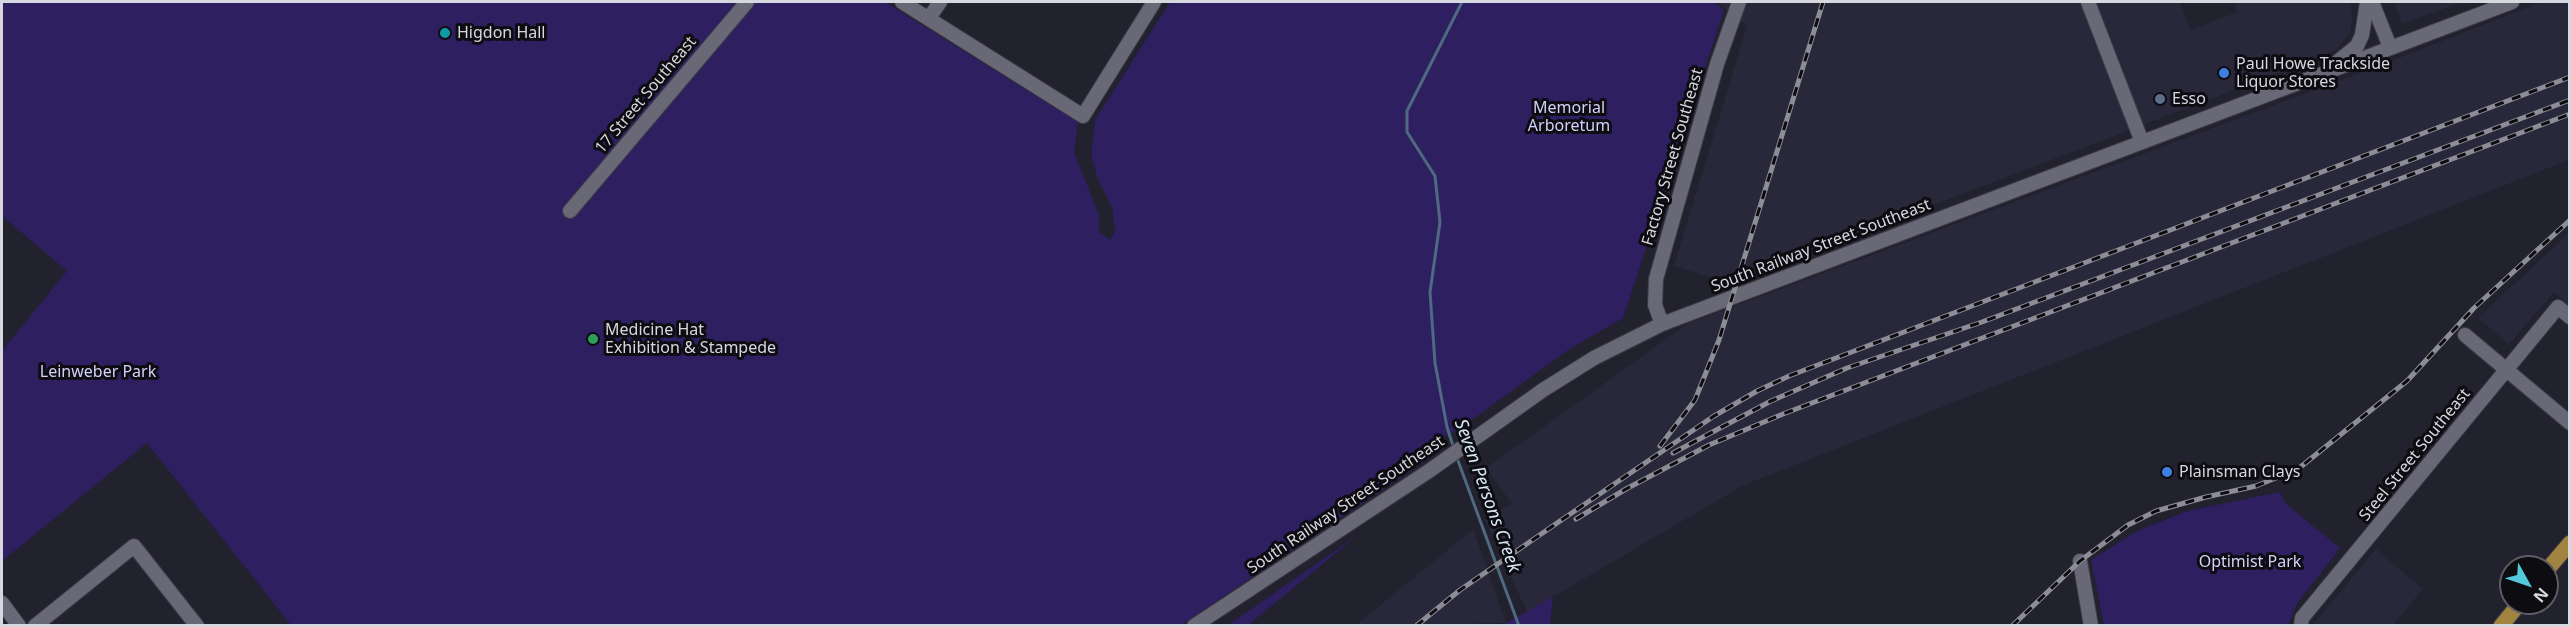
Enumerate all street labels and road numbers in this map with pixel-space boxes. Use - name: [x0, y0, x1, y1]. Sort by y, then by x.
- street label: 17 Street Southeast: [591, 33, 701, 157]
- street label: Factory Street Southeast: [1638, 66, 1708, 248]
- street label: South Railway Street Southeast: [1709, 195, 1933, 297]
- street label: Steel Street Southeast: [2356, 385, 2474, 525]
- street label: South Railway Street Southeast: [1244, 432, 1448, 578]

